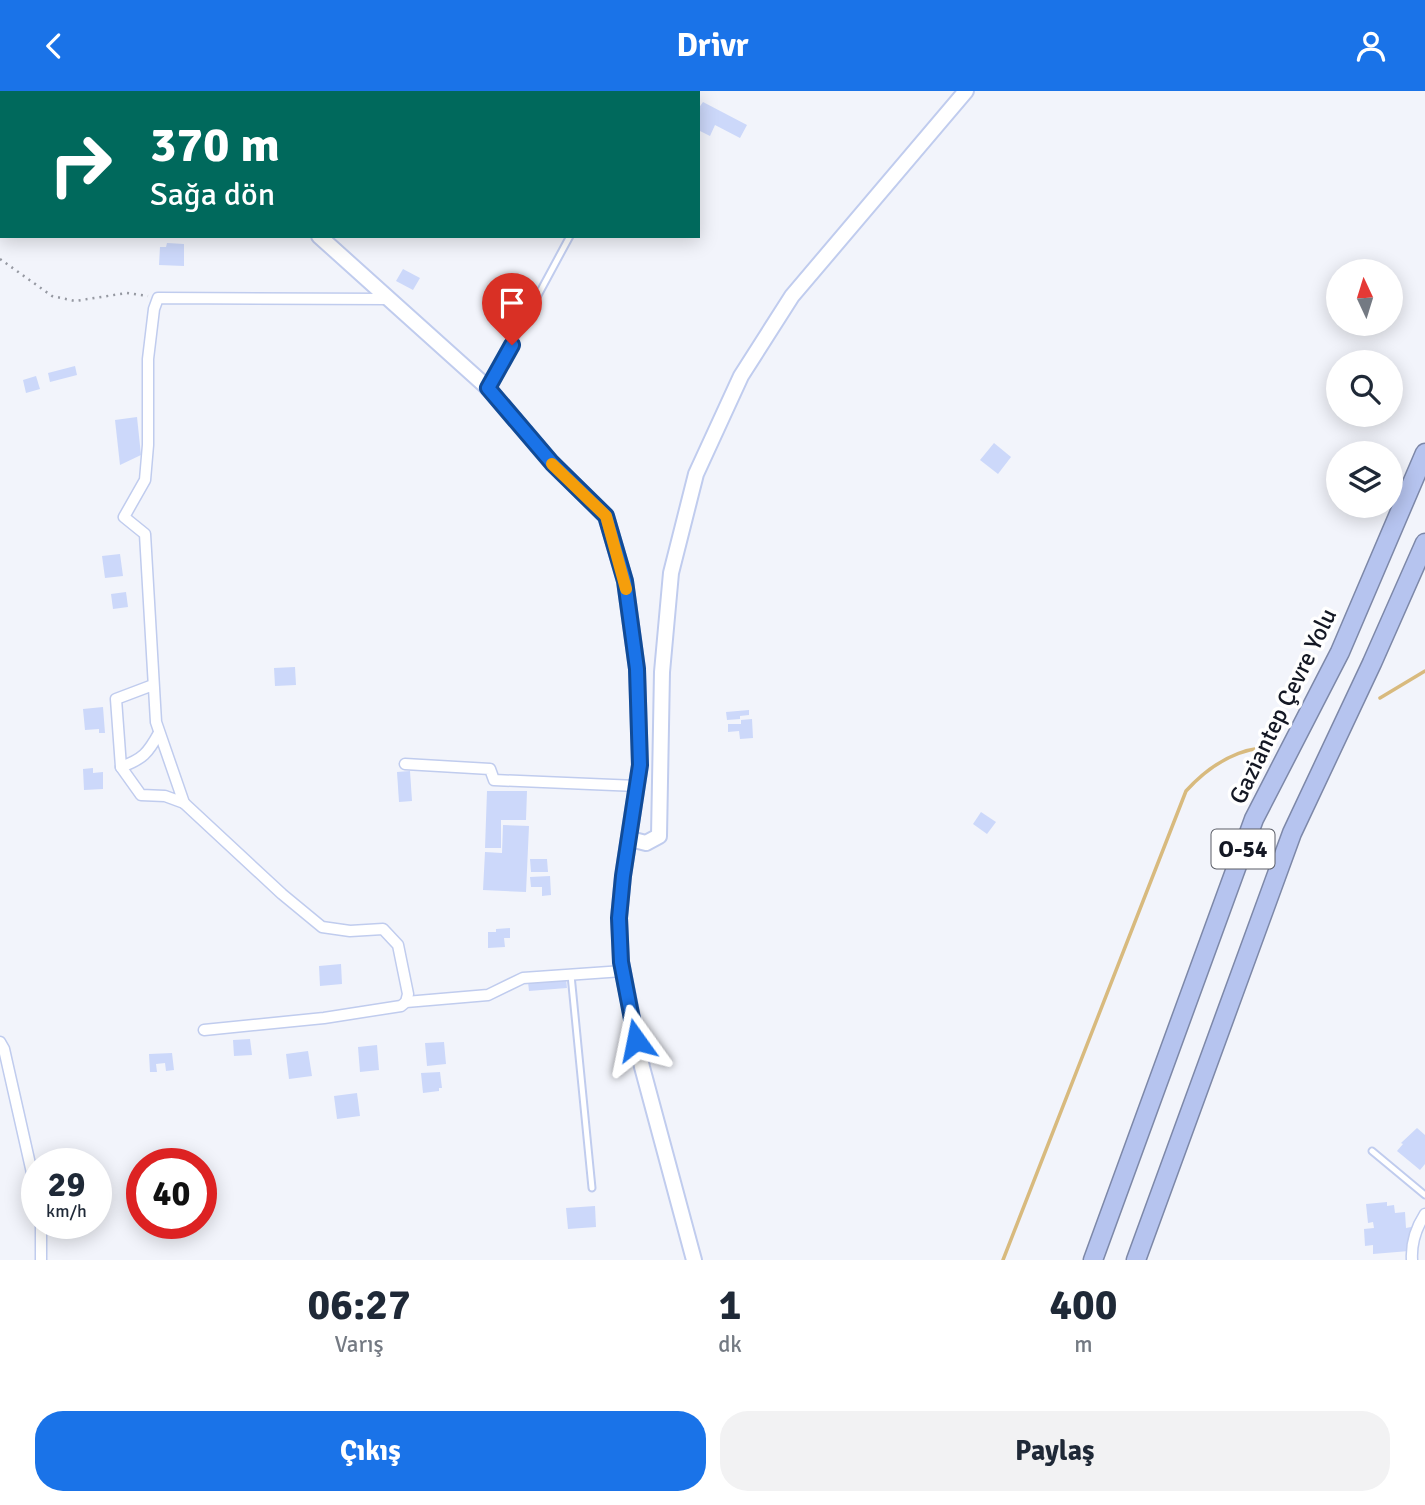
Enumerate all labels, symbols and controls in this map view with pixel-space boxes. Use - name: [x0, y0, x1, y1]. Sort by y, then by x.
- text: Drivr: [676, 26, 749, 65]
- icon: back: [35, 27, 73, 65]
- icon: person: [1352, 27, 1390, 65]
- text: 370 m: [150, 115, 280, 175]
- icon: right: [35, 119, 126, 210]
- text: Sağa dön: [150, 175, 275, 214]
- north arrow: [1326, 259, 1404, 336]
- map controls: [1326, 259, 1403, 518]
- pin: [482, 273, 542, 345]
- icon: arrive: [493, 284, 531, 322]
- button: search: [1326, 350, 1403, 427]
- button: layers: [1326, 441, 1403, 518]
- street label: Gaziantep Çevre Yolu: [1223, 603, 1343, 809]
- road number: O-54: [1212, 829, 1274, 869]
- position arrow: [599, 1003, 673, 1077]
- speed limit sign: 40: [126, 1148, 217, 1239]
- text: 29: [48, 1163, 85, 1206]
- text: km/h: [46, 1200, 87, 1222]
- text: 06:27: [308, 1280, 411, 1331]
- text: 1: [719, 1280, 741, 1331]
- text: 400: [1049, 1280, 1117, 1331]
- text: Varış: [335, 1330, 384, 1359]
- text: dk: [718, 1330, 742, 1359]
- text: m: [1074, 1330, 1093, 1359]
- button: Çıkış: [35, 1411, 706, 1491]
- button: Paylaş: [720, 1411, 1390, 1491]

